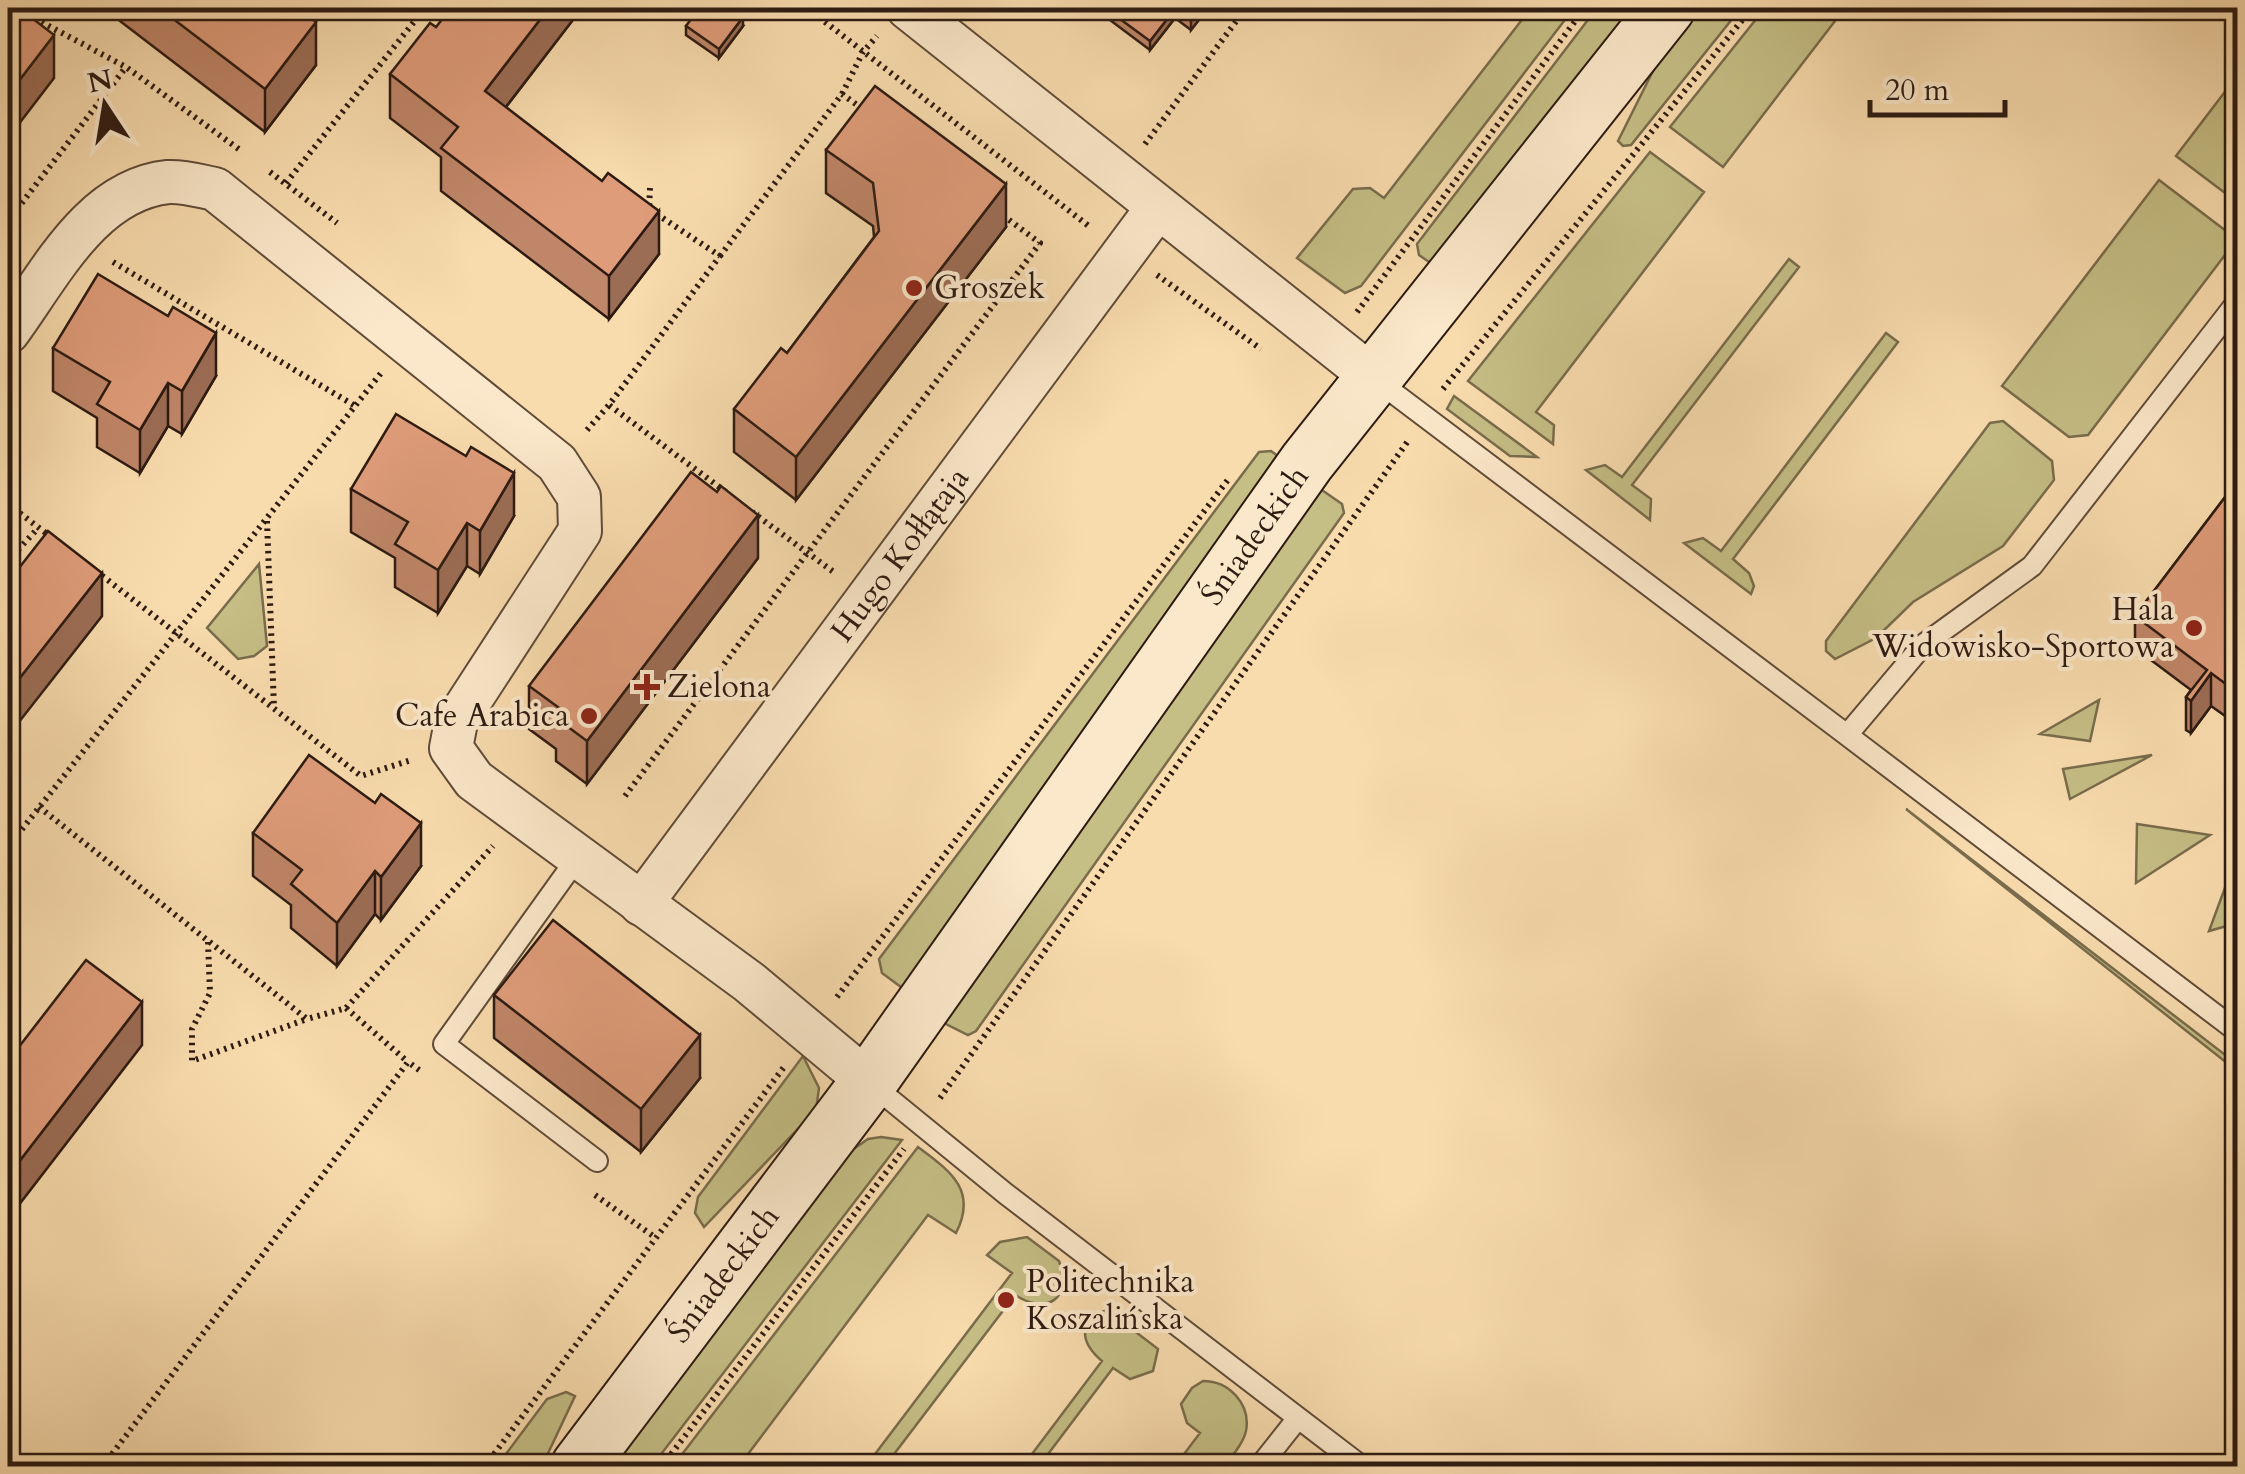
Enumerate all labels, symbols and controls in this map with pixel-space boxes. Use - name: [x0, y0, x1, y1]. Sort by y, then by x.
- north arrow: [55, 55, 155, 155]
- scale bar: [1870, 55, 2005, 117]
- text: N: [84, 60, 116, 103]
- text: 20 m: [1885, 70, 1950, 111]
- place label: Groszek: [934, 266, 1045, 310]
- marker: Groszek: [903, 277, 925, 299]
- street label: Śniadeckich: [1190, 457, 1320, 614]
- street label: Hugo Kołłątaja: [821, 458, 980, 651]
- place label: Hala Widowisko-Sportowa: [1871, 588, 2174, 669]
- marker: Hala Widowisko-Sportowa: [2183, 617, 2205, 639]
- place label: Zielona: [667, 665, 771, 709]
- marker: Zielona: [636, 676, 658, 698]
- place label: Cafe Arabica: [395, 694, 569, 738]
- marker: Cafe Arabica: [578, 705, 600, 727]
- street label: Śniadeckich: [657, 1196, 790, 1352]
- place label: Politechnika Koszalińska: [1026, 1260, 1194, 1341]
- marker: Politechnika Koszalińska: [995, 1289, 1017, 1311]

